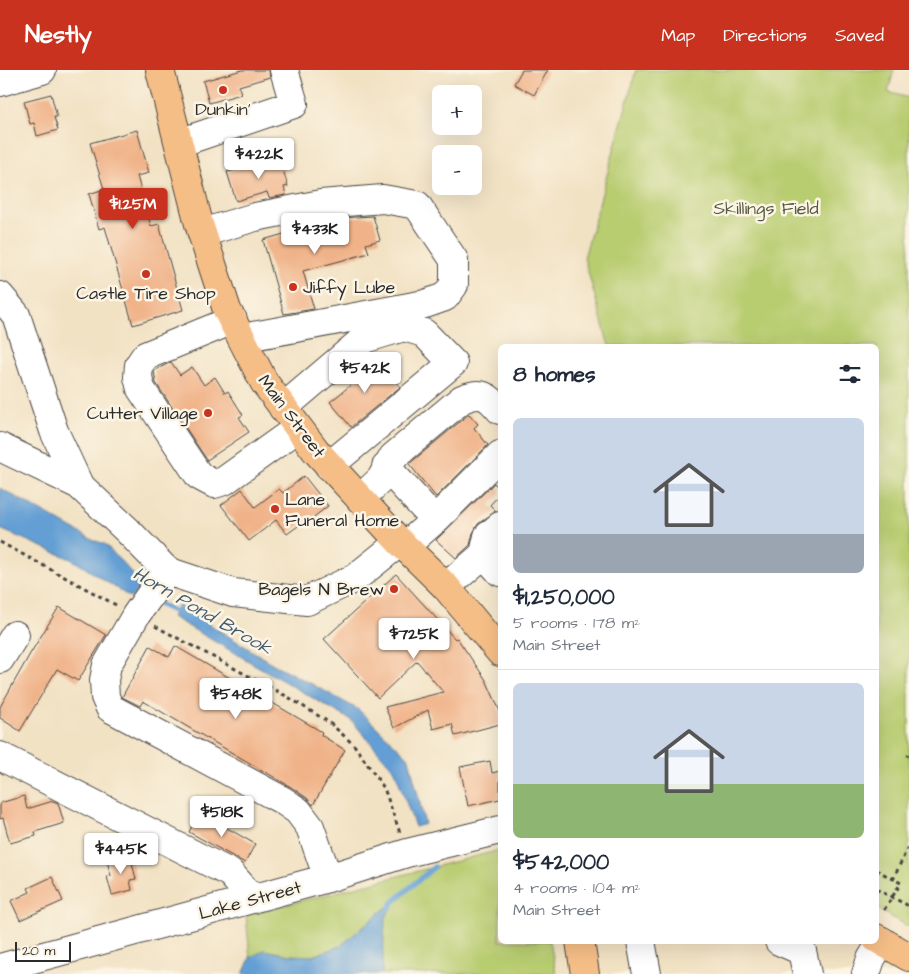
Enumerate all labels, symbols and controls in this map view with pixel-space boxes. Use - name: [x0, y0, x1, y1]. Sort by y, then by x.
- text: Nestly: [25, 18, 92, 52]
- text: Map: [661, 23, 695, 48]
- text: Directions: [723, 23, 807, 48]
- text: Saved: [835, 23, 884, 48]
- marker: Dunkin': [217, 84, 229, 96]
- map controls: [432, 85, 482, 195]
- button: +: [432, 85, 482, 135]
- place label: Dunkin': [195, 97, 251, 122]
- pin: $422K: [224, 138, 294, 180]
- text: $422K: [235, 143, 283, 165]
- button: −: [432, 145, 482, 195]
- pin: $1.25M: [92, 188, 174, 230]
- text: $1.25M: [110, 193, 156, 215]
- park label: Skillings Field: [713, 196, 819, 222]
- pin: $433K: [280, 212, 350, 255]
- text: $433K: [292, 218, 338, 240]
- marker: Castle Tire Shop: [140, 268, 152, 280]
- place label: Jiffy Lube: [303, 275, 395, 301]
- place label: Castle Tire Shop: [76, 281, 216, 306]
- marker: Jiffy Lube: [287, 281, 299, 293]
- pin: $542K: [330, 352, 400, 394]
- text: $542K: [340, 357, 390, 379]
- text: 8 homes: [513, 360, 595, 389]
- icon: filters: [836, 360, 864, 388]
- street label: Main Street: [252, 369, 332, 464]
- place label: Cutter Village: [87, 401, 198, 427]
- marker: Cutter Village: [202, 407, 214, 419]
- icon: home: [644, 450, 734, 540]
- place label: Lane Funeral Home: [285, 487, 400, 533]
- marker: Lane Funeral Home: [269, 503, 281, 515]
- water label: Horn Pond Brook: [128, 560, 277, 662]
- place label: Bagels N Brew: [258, 577, 384, 603]
- marker: Bagels N Brew: [388, 583, 400, 595]
- text: $1,250,000: [513, 583, 615, 612]
- text: 5 rooms · 178 m²: [513, 612, 640, 634]
- pin: $725K: [379, 618, 449, 660]
- text: $725K: [390, 623, 438, 645]
- text: Main Street: [513, 634, 601, 656]
- pin: $548K: [201, 678, 271, 720]
- text: $548K: [210, 683, 262, 705]
- icon: home: [644, 716, 734, 806]
- pin: $518K: [187, 796, 257, 838]
- text: $518K: [201, 801, 243, 823]
- pin: $445K: [86, 832, 156, 875]
- text: $445K: [95, 838, 147, 860]
- text: $542,000: [513, 848, 609, 877]
- street label: Lake Street: [196, 875, 305, 926]
- text: 4 rooms · 104 m²: [513, 877, 641, 899]
- text: Main Street: [513, 899, 601, 921]
- scale bar: [15, 939, 71, 962]
- text: 20 m: [22, 941, 55, 961]

